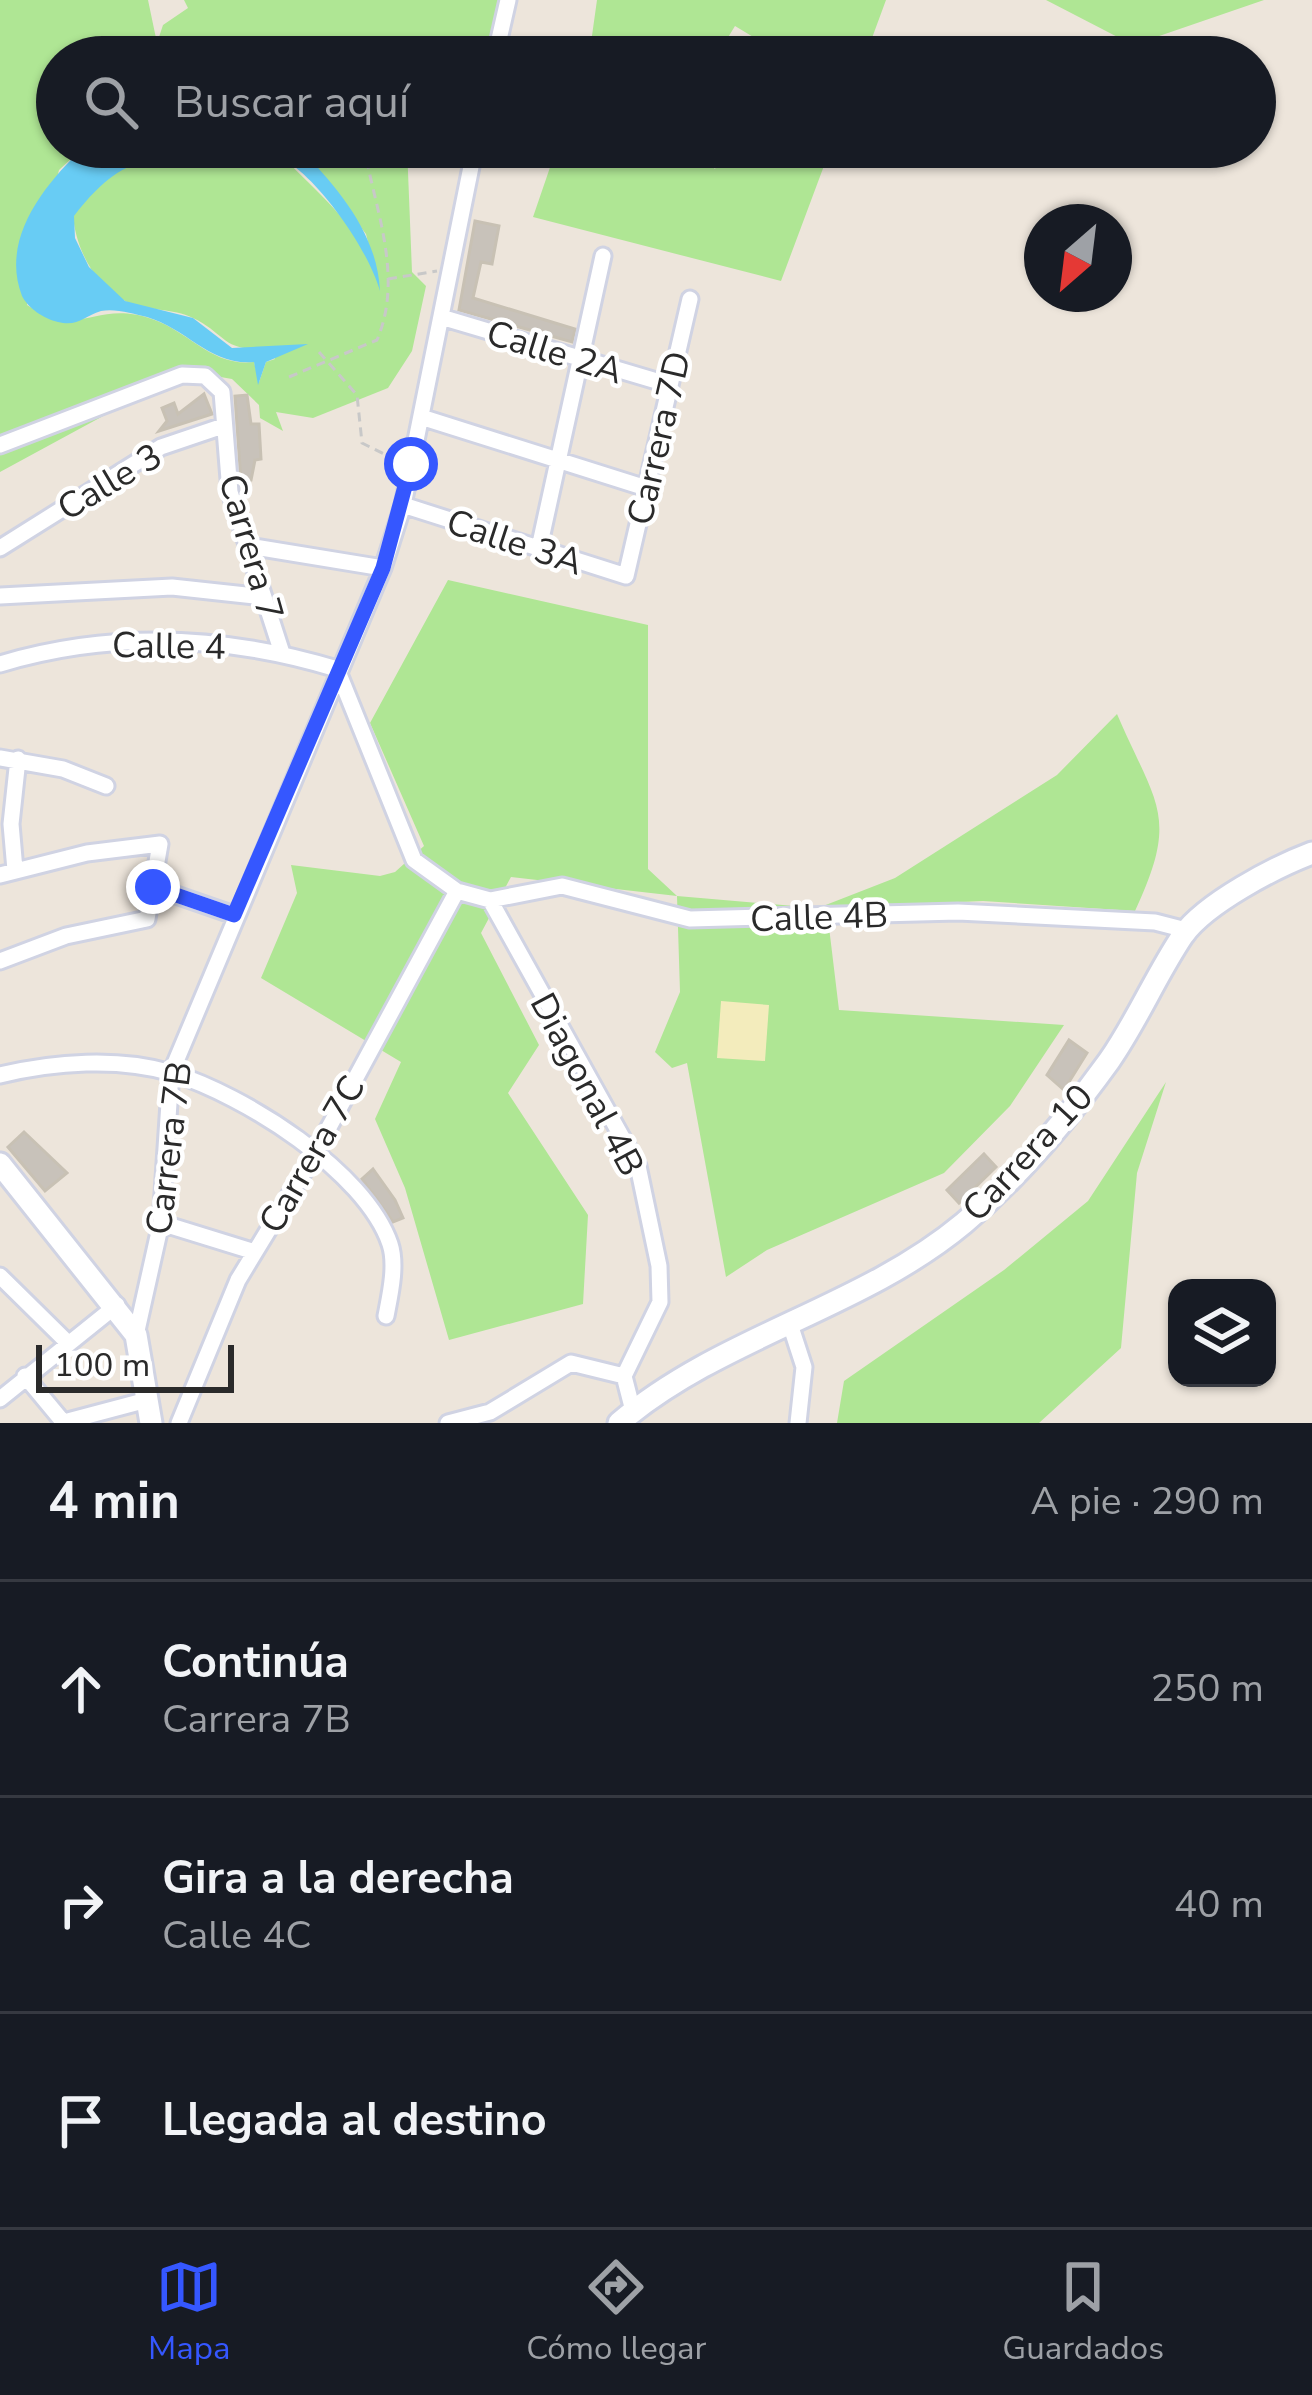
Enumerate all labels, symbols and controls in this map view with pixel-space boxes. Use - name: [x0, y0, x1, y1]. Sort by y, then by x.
- search box: [36, 36, 1276, 168]
- icon: search: [78, 69, 144, 135]
- text: Buscar aquí: [174, 72, 409, 133]
- north arrow: [1024, 204, 1132, 312]
- street label: Calle 2A: [480, 309, 629, 396]
- street label: Carrera 7D: [616, 347, 703, 530]
- street label: Calle 3: [48, 432, 171, 533]
- route start: [384, 437, 438, 491]
- street label: Carrera 7: [206, 469, 295, 626]
- street label: Calle 3A: [440, 497, 589, 587]
- street label: Calle 4: [112, 621, 226, 672]
- route end: [126, 860, 180, 914]
- street label: Calle 4B: [749, 891, 889, 944]
- street label: Diagonal 4B: [518, 985, 655, 1185]
- street label: Carrera 7B: [135, 1059, 204, 1238]
- street label: Carrera 7C: [248, 1067, 377, 1242]
- street label: Carrera 10: [952, 1074, 1105, 1233]
- map controls: [1168, 1279, 1276, 1387]
- button: layers: [1168, 1279, 1276, 1387]
- scale bar: [36, 1339, 234, 1392]
- text: 100 m: [54, 1343, 150, 1388]
- text: 4 min: [48, 1466, 180, 1536]
- text: A pie · 290 m: [1030, 1475, 1264, 1528]
- text: Continúa: [162, 1632, 349, 1693]
- icon: ahead: [48, 1656, 114, 1722]
- text: 250 m: [1150, 1662, 1264, 1715]
- text: Carrera 7B: [162, 1693, 351, 1746]
- text: Gira a la derecha: [162, 1848, 514, 1909]
- icon: right: [48, 1872, 114, 1938]
- text: 40 m: [1174, 1878, 1264, 1931]
- text: Calle 4C: [162, 1909, 312, 1962]
- icon: arrive: [48, 2088, 114, 2154]
- text: Llegada al destino: [162, 2090, 547, 2151]
- tab: Mapa: [148, 2254, 230, 2371]
- tab: Cómo llegar: [526, 2254, 706, 2371]
- tab: Guardados: [1002, 2254, 1164, 2371]

